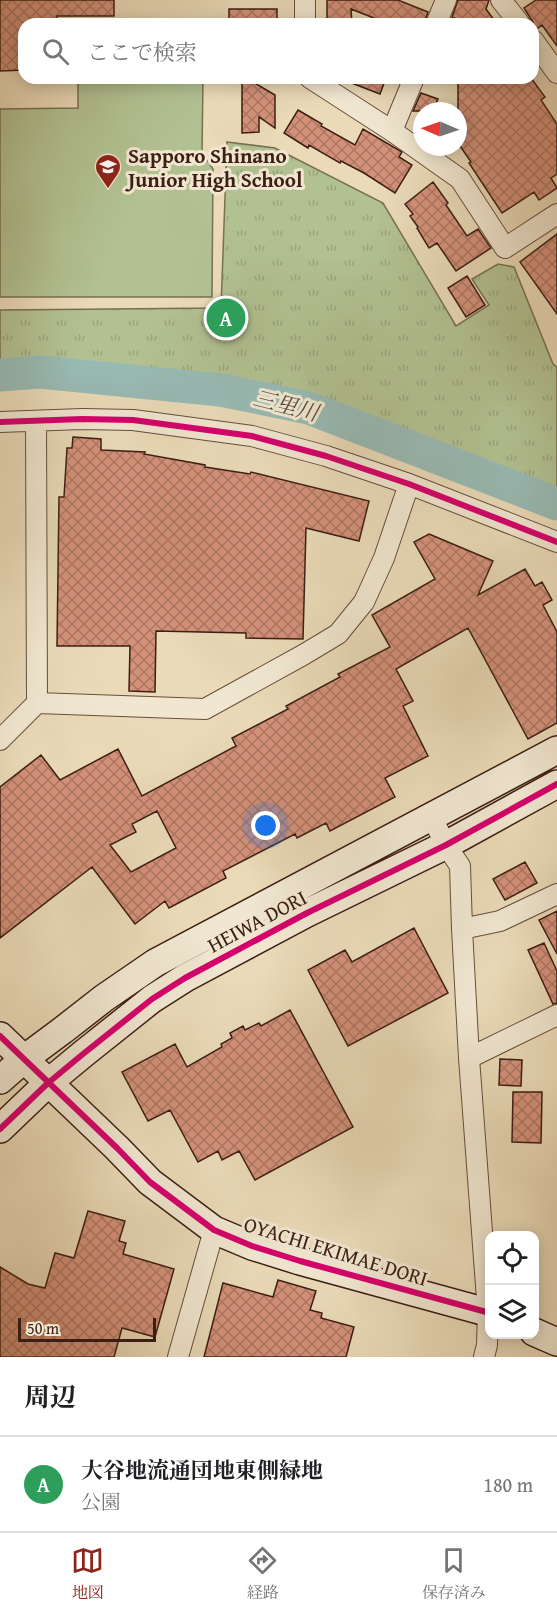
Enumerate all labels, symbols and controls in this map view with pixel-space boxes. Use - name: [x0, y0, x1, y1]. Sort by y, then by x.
- search box: [18, 18, 539, 84]
- icon: search: [39, 35, 72, 68]
- text: ここで検索: [87, 36, 197, 68]
- north arrow: [413, 102, 467, 156]
- place label: Sapporo Shinano Junior High School: [125, 140, 303, 195]
- school or university icon: Sapporo Shinano Junior High School: [93, 152, 123, 190]
- pin: A: [206, 296, 246, 340]
- water label: 三里川: [250, 381, 324, 429]
- your location: [251, 811, 280, 840]
- street label: HEIWA DORI: [202, 882, 312, 960]
- street label: OYACHI EKIMAE DORI: [240, 1208, 432, 1294]
- map controls: [485, 1231, 539, 1339]
- button: locate: [485, 1231, 539, 1285]
- button: layers: [485, 1285, 539, 1339]
- scale bar: [18, 1315, 156, 1342]
- text: 50 m: [27, 1316, 59, 1340]
- text: 周辺: [24, 1377, 76, 1416]
- text: 大谷地流通団地東側緑地: [81, 1454, 323, 1486]
- text: A: [37, 1470, 50, 1499]
- text: 180 m: [483, 1470, 533, 1499]
- text: 公園: [81, 1487, 121, 1516]
- tab: 地図: [71, 1544, 104, 1604]
- tab: 経路: [246, 1544, 279, 1604]
- tab: 保存済み: [422, 1544, 486, 1604]

